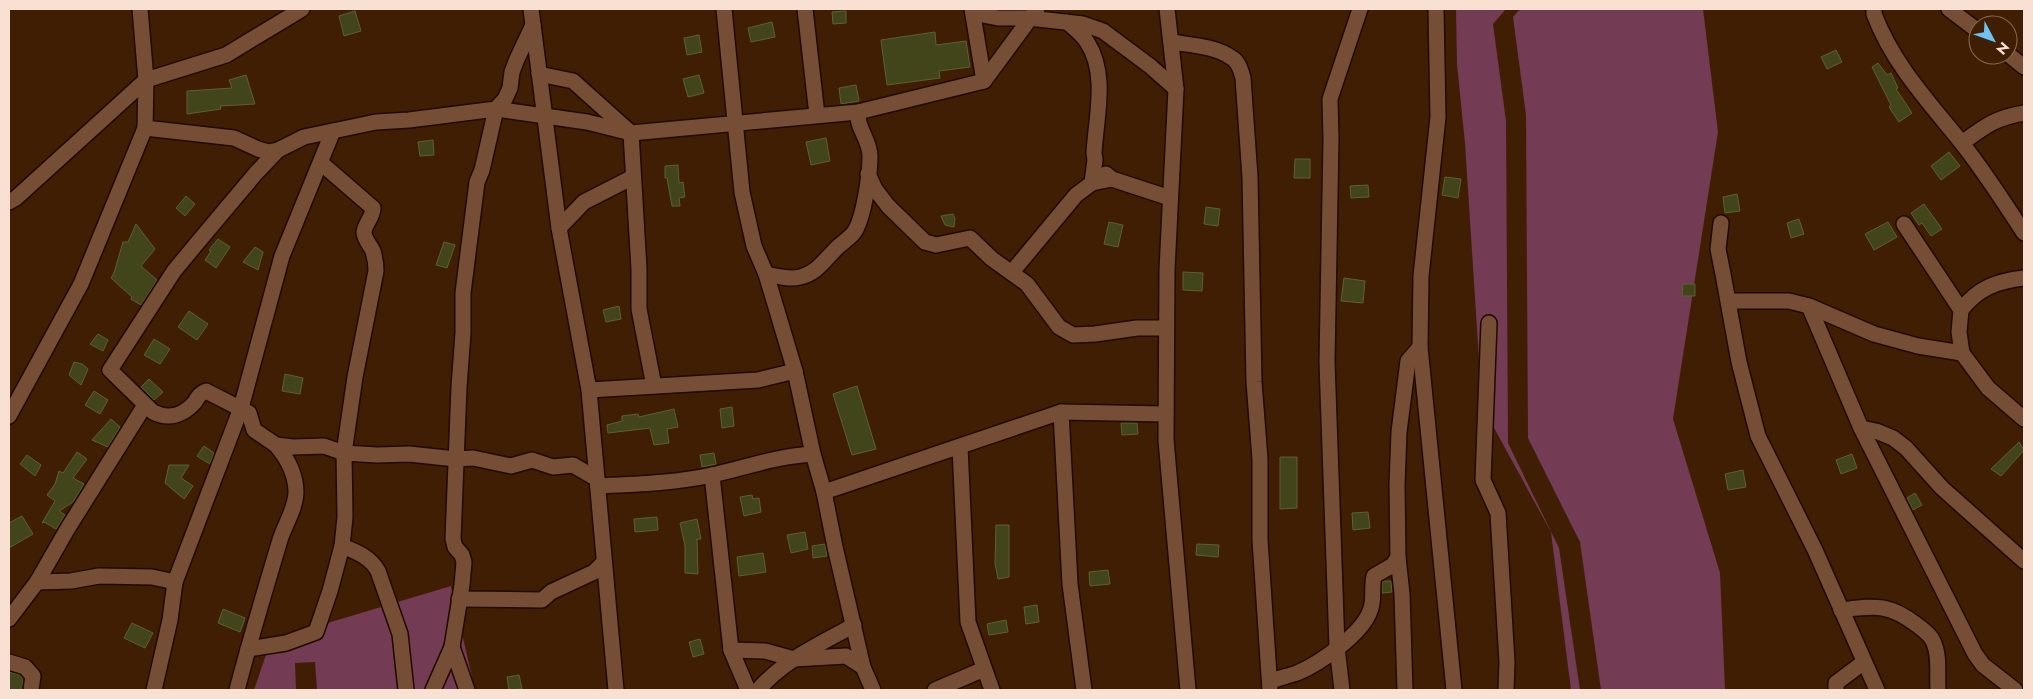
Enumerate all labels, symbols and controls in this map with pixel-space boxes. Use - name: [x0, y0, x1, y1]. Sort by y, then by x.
- north arrow: [1968, 15, 2018, 65]
- text: N: [1992, 38, 2014, 59]

